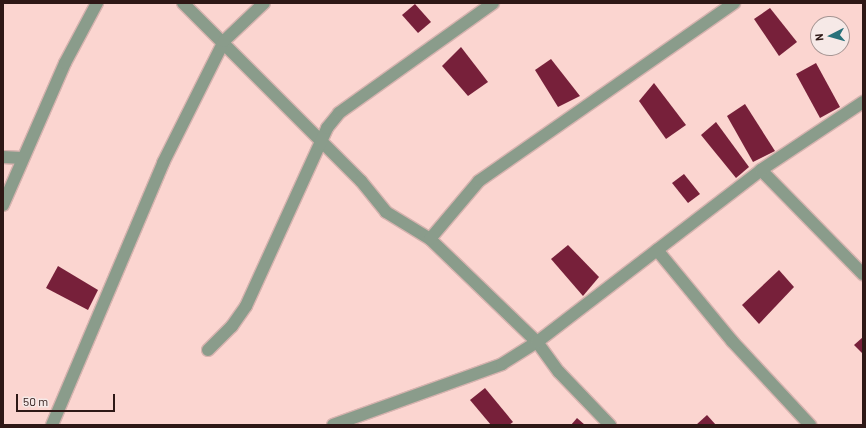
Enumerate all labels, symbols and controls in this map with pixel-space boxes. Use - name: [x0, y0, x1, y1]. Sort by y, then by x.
- north arrow: [810, 16, 850, 56]
- text: N: [812, 33, 825, 42]
- scale bar: [18, 386, 117, 412]
- text: 50 m: [23, 394, 48, 408]

